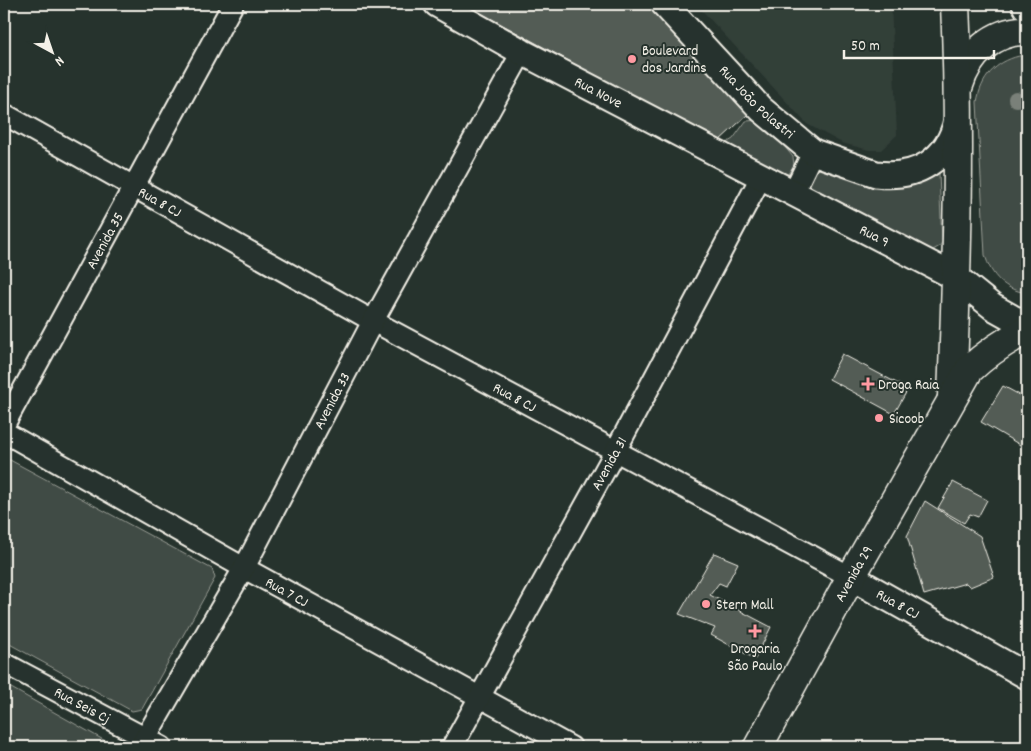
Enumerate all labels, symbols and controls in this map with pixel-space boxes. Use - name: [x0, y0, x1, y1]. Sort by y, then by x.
- north arrow: [28, 28, 78, 78]
- scale bar: [844, 28, 994, 60]
- text: 50 m: [851, 36, 880, 58]
- place label: Boulevard dos Jardins: [642, 41, 707, 80]
- text: N: [50, 51, 68, 70]
- marker: Boulevard dos Jardins: [626, 53, 638, 65]
- street label: Rua João Polastri: [713, 61, 799, 145]
- street label: Rua Nove: [570, 72, 626, 115]
- street label: Rua 8 CJ: [133, 182, 185, 224]
- street label: Avenida 35: [82, 209, 131, 274]
- street label: Rua 9: [855, 220, 893, 254]
- street label: Avenida 33: [309, 369, 357, 434]
- place label: Droga Raia: [878, 375, 940, 397]
- street label: Rua 8 CJ: [488, 378, 540, 419]
- marker: Droga Raia: [862, 378, 874, 390]
- place label: Sicoob: [889, 409, 924, 431]
- marker: Sicoob: [873, 412, 885, 424]
- street label: Avenida 31: [587, 434, 634, 495]
- street label: Avenida 29: [830, 542, 880, 607]
- street label: Rua 7 CJ: [261, 573, 312, 614]
- street label: Rua 8 CJ: [871, 584, 923, 626]
- place label: Stern Mall: [716, 595, 774, 617]
- marker: Stern Mall: [700, 598, 712, 610]
- marker: Drogaria São Paulo: [749, 625, 761, 637]
- place label: Drogaria São Paulo: [728, 639, 783, 678]
- street label: Rua Seis Cj: [49, 682, 114, 731]

